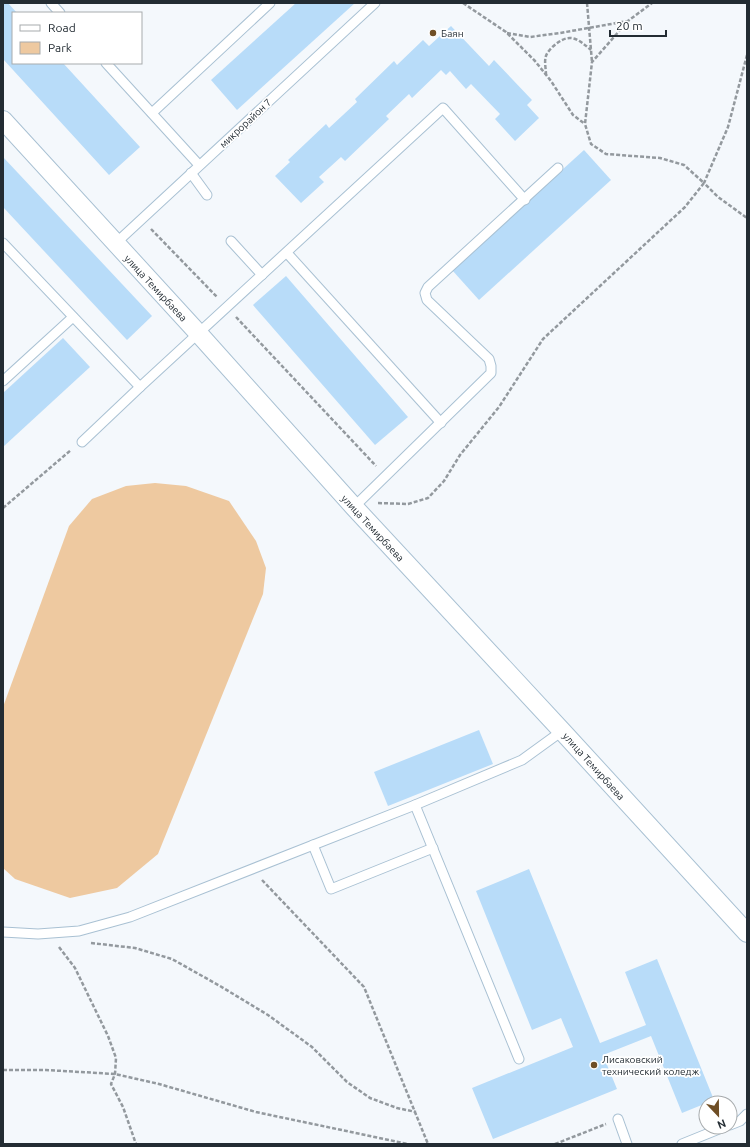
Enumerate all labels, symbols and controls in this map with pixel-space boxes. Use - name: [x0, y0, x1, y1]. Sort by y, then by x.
- legend: [12, 12, 142, 64]
- scale bar: [610, 12, 666, 38]
- text: 20 m: [616, 19, 643, 32]
- text: Road: [48, 21, 76, 34]
- marker: Баян: [428, 28, 438, 38]
- place label: Баян: [441, 28, 464, 39]
- text: Park: [48, 41, 72, 54]
- street label: микрорайон 7: [217, 97, 273, 150]
- street label: улица Темирбаева: [122, 253, 189, 324]
- street label: улица Темирбаева: [339, 493, 406, 564]
- street label: улица Темирбаева: [561, 731, 627, 802]
- place label: Лисаковский технический коледж: [602, 1054, 700, 1077]
- marker: Лисаковский технический коледж: [589, 1060, 599, 1070]
- north arrow: [698, 1095, 738, 1135]
- text: N: [716, 1117, 728, 1131]

